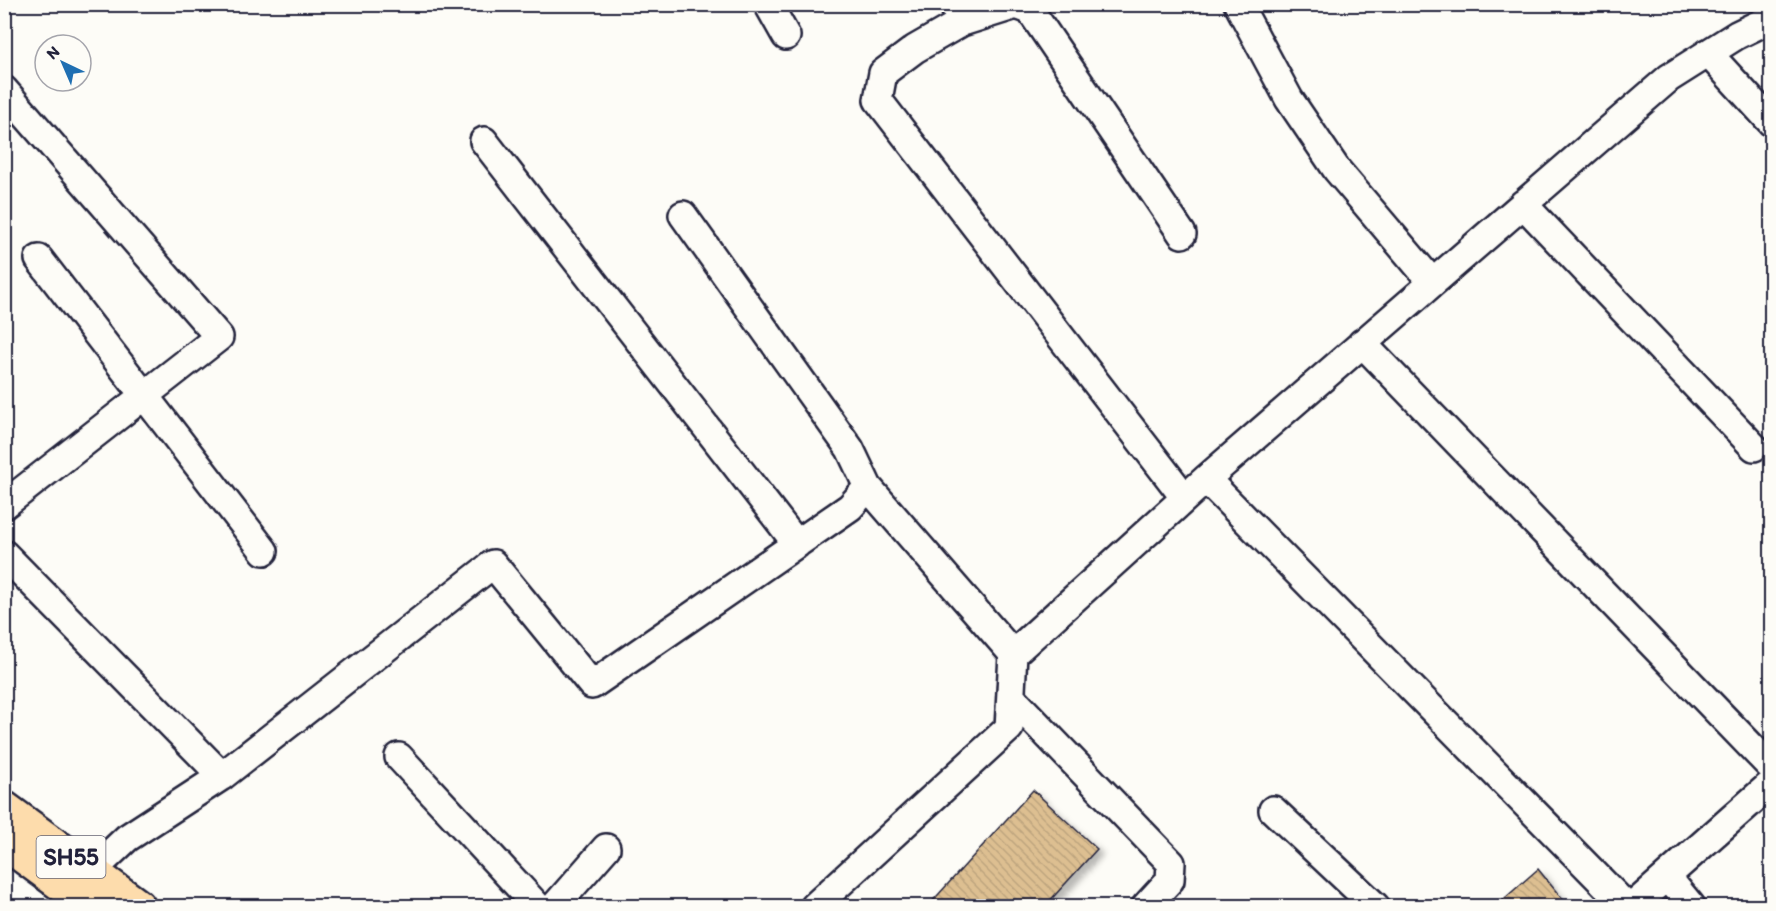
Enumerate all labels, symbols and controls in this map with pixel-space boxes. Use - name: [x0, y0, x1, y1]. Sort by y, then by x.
- north arrow: [33, 33, 93, 93]
- text: N: [42, 42, 63, 63]
- road number: SH55: [36, 836, 106, 878]

